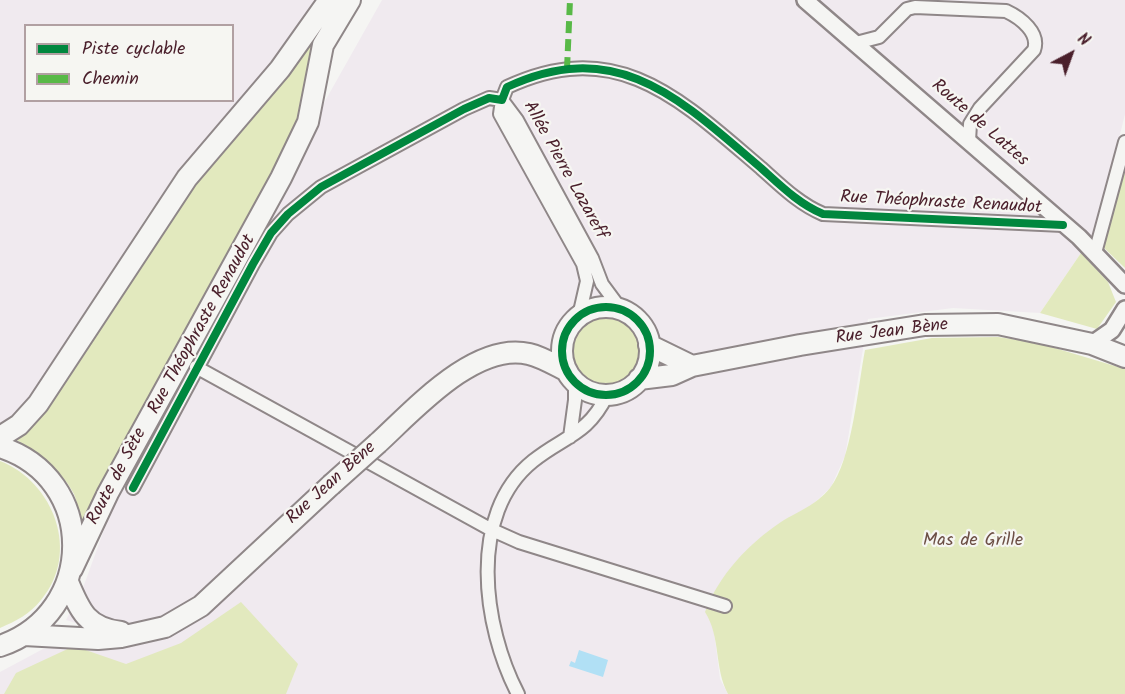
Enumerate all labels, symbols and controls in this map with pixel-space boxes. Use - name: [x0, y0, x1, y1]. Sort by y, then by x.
- legend: [24, 24, 234, 102]
- north arrow: [1041, 24, 1101, 84]
- text: N: [1071, 27, 1095, 53]
- text: Piste cyclable: [82, 35, 185, 64]
- text: Chemin: [82, 65, 139, 94]
- street label: Route de Lattes: [926, 76, 1032, 172]
- street label: Allée Pierre Lazareff: [517, 98, 611, 244]
- street label: Rue Théophraste Renaudot: [840, 188, 1042, 220]
- street label: Rue Théophraste Renaudot: [145, 232, 261, 418]
- street label: Rue Jean Bène: [834, 315, 950, 351]
- street label: Route de Sète: [83, 425, 153, 529]
- street label: Rue Jean Bène: [283, 438, 381, 530]
- park label: Mas de Grille: [923, 531, 1023, 553]

